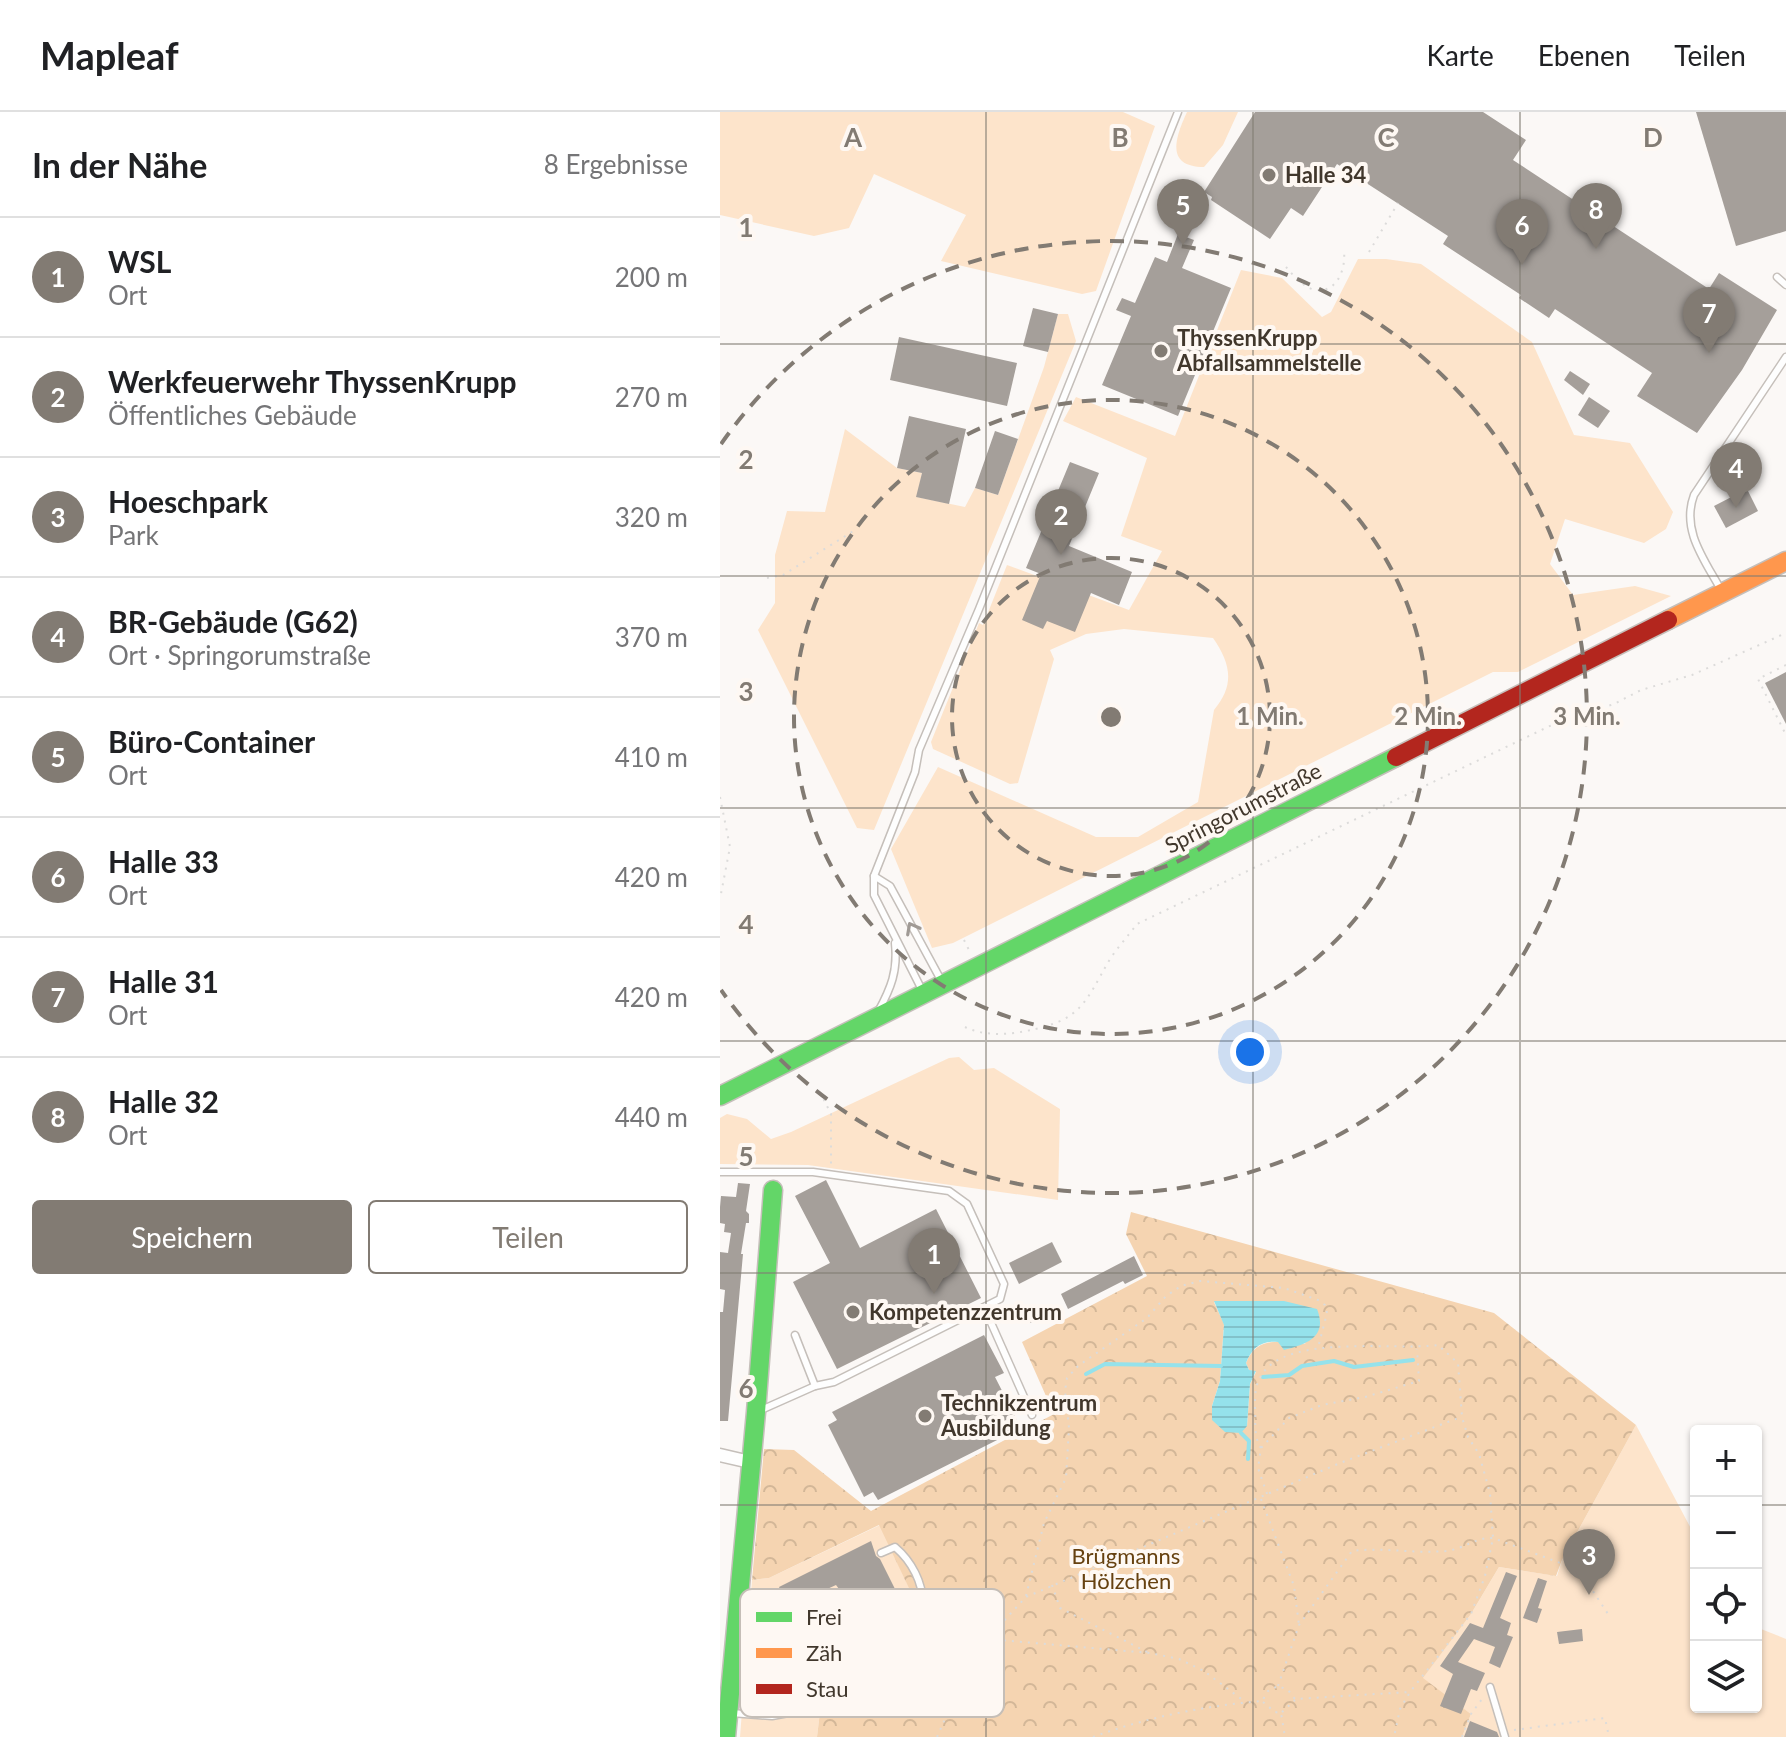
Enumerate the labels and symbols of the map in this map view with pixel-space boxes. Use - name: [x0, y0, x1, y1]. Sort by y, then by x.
- text: A: [843, 121, 863, 153]
- text: B: [1111, 121, 1129, 153]
- text: C: [1377, 121, 1395, 153]
- text: D: [1643, 121, 1663, 153]
- place label: Halle 34: [1285, 161, 1367, 188]
- marker: Halle 34: [1260, 166, 1278, 184]
- pin: 5: [1157, 179, 1209, 245]
- pin: 8: [1570, 183, 1622, 249]
- pin: 6: [1496, 199, 1548, 265]
- text: 1: [738, 211, 754, 243]
- pin: 7: [1683, 287, 1735, 353]
- place label: ThyssenKrupp Abfallsammelstelle: [1176, 324, 1362, 376]
- marker: ThyssenKrupp Abfallsammelstelle: [1152, 342, 1170, 360]
- pin: 4: [1710, 442, 1762, 508]
- text: 2: [738, 443, 754, 475]
- pin: 2: [1035, 489, 1087, 555]
- text: 3: [738, 675, 754, 707]
- text: 1 Min.: [1236, 701, 1304, 730]
- text: 2 Min.: [1394, 701, 1462, 730]
- text: 3 Min.: [1553, 701, 1621, 730]
- centre of rings: [1097, 703, 1125, 731]
- street label: Springorumstraße: [1160, 756, 1326, 859]
- text: 4: [738, 908, 754, 940]
- one-way arrow: [906, 922, 922, 936]
- your location: [1230, 1032, 1270, 1072]
- text: 5: [738, 1140, 754, 1172]
- pin: 1: [908, 1228, 960, 1294]
- place label: Kompetenzzentrum: [869, 1298, 1062, 1325]
- marker: Kompetenzzentrum: [844, 1303, 862, 1321]
- text: 6: [738, 1372, 754, 1404]
- place label: Technikzentrum Ausbildung: [940, 1389, 1097, 1441]
- marker: Technikzentrum Ausbildung: [916, 1407, 934, 1425]
- pin: 3: [1563, 1529, 1615, 1595]
- park label: Brügmanns Hölzchen: [1072, 1542, 1180, 1594]
- legend: [740, 1589, 1004, 1717]
- text: Frei: [806, 1603, 842, 1630]
- text: Zäh: [806, 1639, 842, 1666]
- text: Stau: [806, 1675, 849, 1702]

